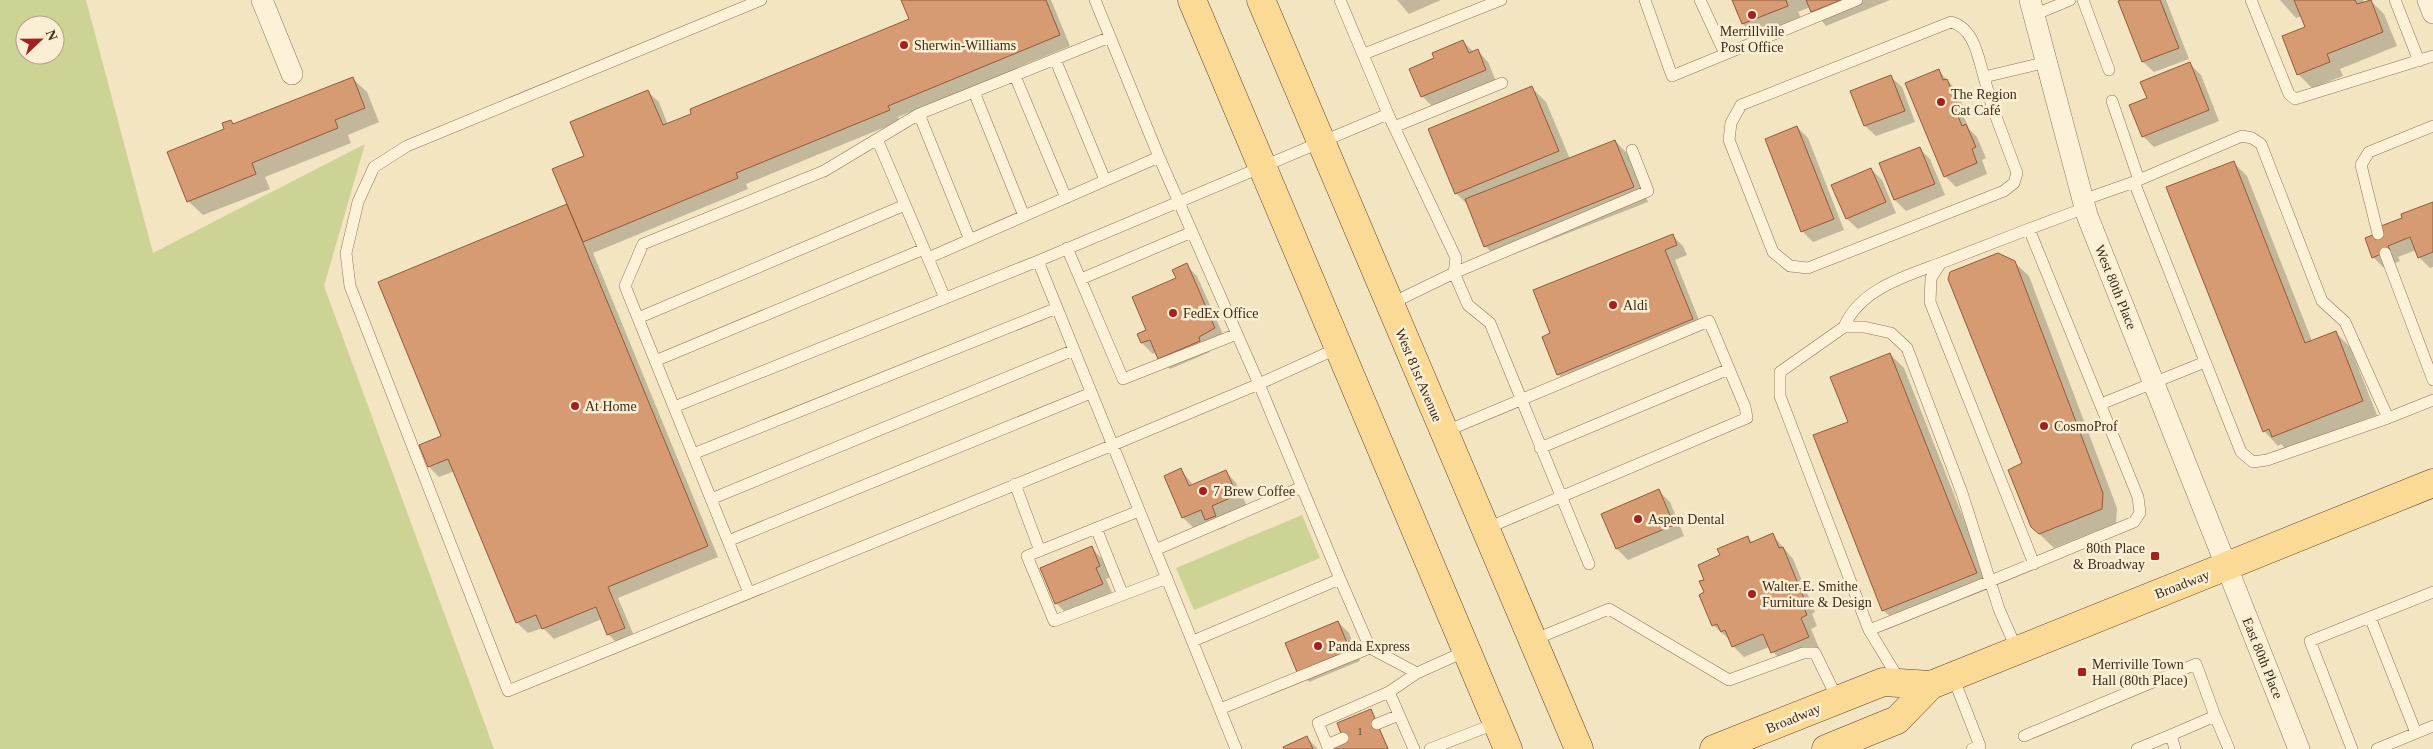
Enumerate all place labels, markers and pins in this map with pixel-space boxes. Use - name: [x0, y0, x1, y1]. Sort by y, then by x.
- marker: Merrillville Post Office: [1746, 9, 1758, 21]
- place label: Merrillville Post Office: [1720, 24, 1784, 55]
- place label: Sherwin-Williams: [914, 38, 1016, 53]
- marker: Sherwin-Williams: [898, 39, 910, 51]
- place label: The Region Cat Café: [1951, 87, 2017, 118]
- marker: The Region Cat Café: [1935, 96, 1947, 108]
- place label: Aldi: [1623, 298, 1648, 313]
- marker: Aldi: [1607, 299, 1619, 311]
- place label: FedEx Office: [1183, 306, 1259, 321]
- marker: FedEx Office: [1167, 307, 1179, 319]
- place label: At Home: [585, 399, 637, 414]
- marker: At Home: [569, 400, 581, 412]
- place label: CosmoProf: [2054, 419, 2118, 434]
- marker: CosmoProf: [2038, 420, 2050, 432]
- place label: 7 Brew Coffee: [1213, 484, 1295, 499]
- marker: 7 Brew Coffee: [1197, 485, 1209, 497]
- place label: Aspen Dental: [1648, 512, 1725, 527]
- marker: Aspen Dental: [1632, 513, 1644, 525]
- place label: 80th Place & Broadway: [2073, 541, 2145, 572]
- marker: 80th Place & Broadway: [2149, 550, 2161, 562]
- place label: Walter E. Smithe Furniture & Design: [1762, 579, 1872, 610]
- marker: Walter E. Smithe Furniture & Design: [1746, 588, 1758, 600]
- place label: Panda Express: [1328, 639, 1410, 654]
- marker: Panda Express: [1312, 640, 1324, 652]
- place label: Merriville Town Hall (80th Place): [2092, 657, 2188, 689]
- marker: Merriville Town Hall (80th Place): [2076, 666, 2088, 678]

